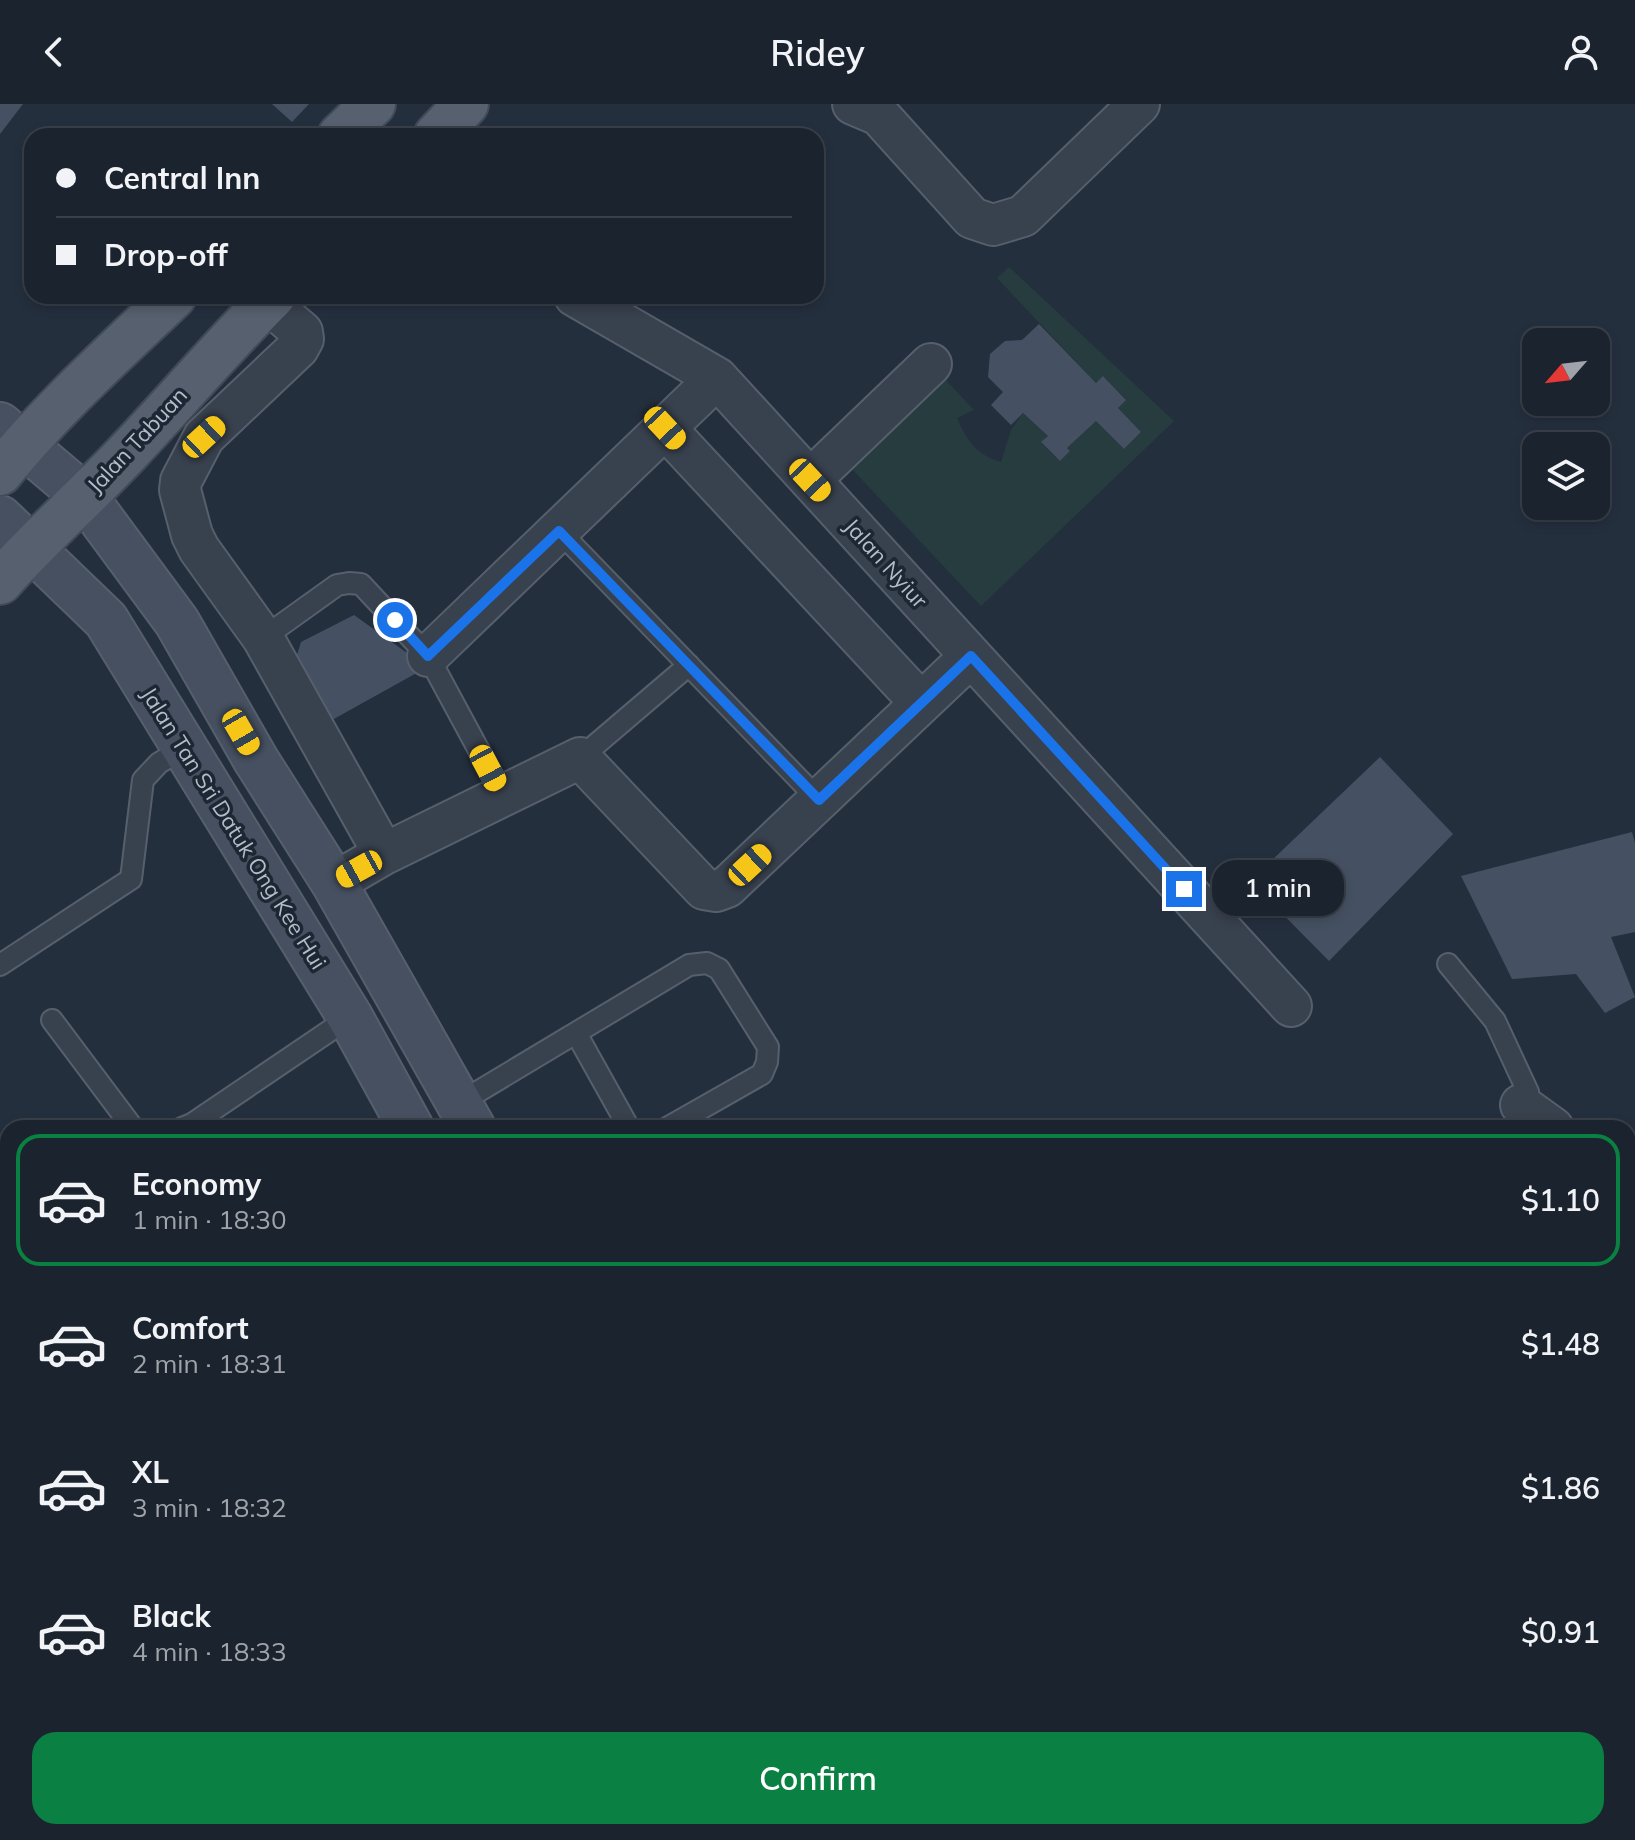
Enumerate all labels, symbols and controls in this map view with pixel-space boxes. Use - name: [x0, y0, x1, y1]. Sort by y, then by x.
- icon: back: [32, 30, 76, 74]
- text: Ridey: [770, 30, 865, 75]
- icon: person: [1559, 30, 1603, 74]
- text: Central Inn: [104, 159, 260, 197]
- text: Drop-off: [104, 236, 228, 274]
- north arrow: [1522, 328, 1610, 416]
- map controls: [1522, 328, 1610, 520]
- street label: Jalan Tabuan: [81, 381, 193, 499]
- car: [640, 402, 690, 454]
- car: [178, 412, 230, 462]
- button: layers: [1522, 432, 1610, 520]
- car: [785, 454, 835, 506]
- street label: Jalan Nyiur: [838, 512, 934, 614]
- route start: [377, 602, 413, 638]
- street label: Jalan Tan Sri Datuk Ong Kee Hui: [135, 682, 333, 974]
- car: [219, 705, 263, 759]
- car: [466, 741, 510, 795]
- car: [724, 840, 776, 890]
- car: [332, 847, 386, 891]
- callout: 1 min: [1212, 861, 1344, 917]
- route end: [1166, 871, 1202, 907]
- text: 1 min: [1244, 871, 1312, 904]
- icon: car: [36, 1164, 108, 1236]
- text: Economy: [132, 1165, 261, 1203]
- text: $1.10: [1521, 1181, 1600, 1219]
- text: 1 min · 18:30: [132, 1203, 287, 1236]
- icon: car: [36, 1308, 108, 1380]
- text: Comfort: [132, 1309, 249, 1347]
- text: $1.48: [1521, 1325, 1600, 1363]
- text: 2 min · 18:31: [132, 1347, 287, 1380]
- icon: car: [36, 1452, 108, 1524]
- text: XL: [132, 1453, 169, 1491]
- text: $1.86: [1521, 1469, 1600, 1507]
- text: 3 min · 18:32: [132, 1491, 287, 1524]
- icon: car: [36, 1596, 108, 1668]
- text: Black: [132, 1597, 211, 1635]
- text: $0.91: [1521, 1613, 1600, 1651]
- text: 4 min · 18:33: [132, 1635, 287, 1668]
- button: Confirm: [32, 1732, 1604, 1824]

